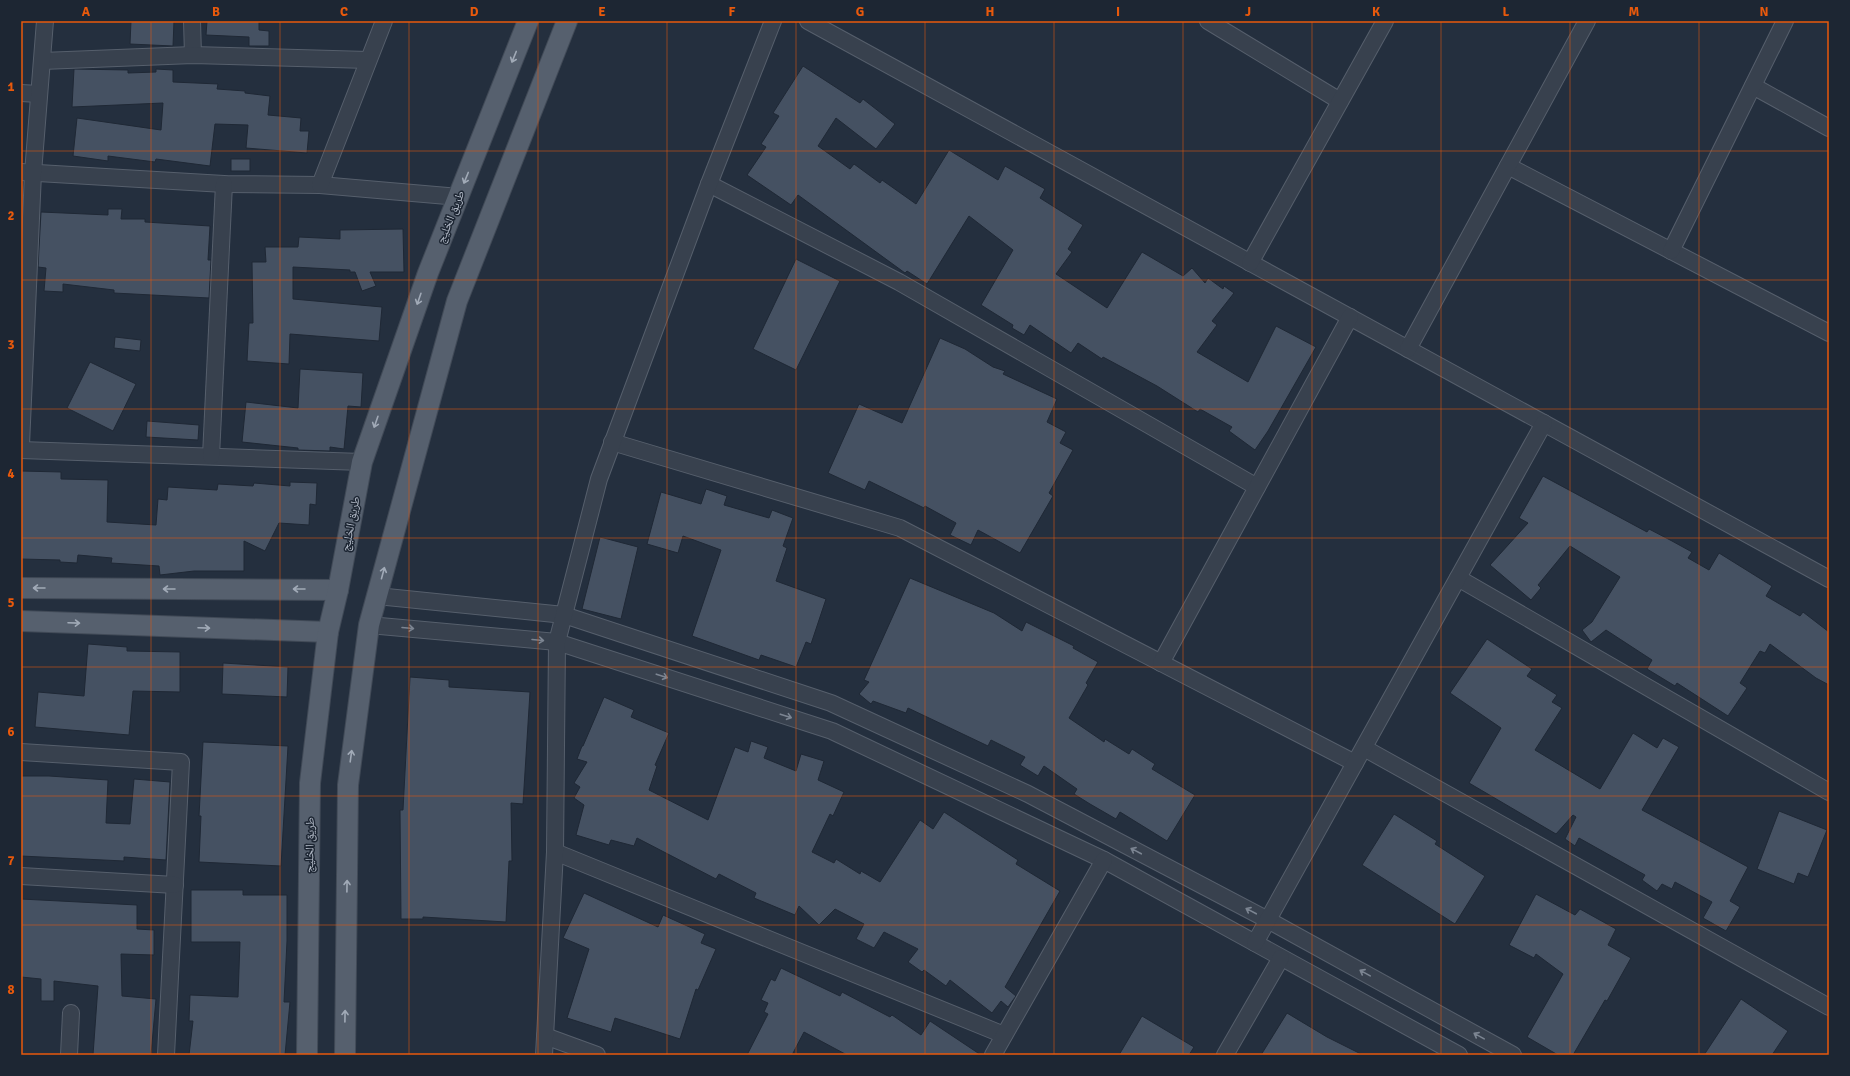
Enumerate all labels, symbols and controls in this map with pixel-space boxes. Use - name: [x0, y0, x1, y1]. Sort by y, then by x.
- text: A: [82, 4, 91, 20]
- text: B: [212, 4, 220, 20]
- text: C: [340, 4, 348, 20]
- text: D: [470, 4, 479, 20]
- text: E: [598, 4, 606, 20]
- text: F: [729, 4, 736, 20]
- text: G: [856, 4, 864, 20]
- text: H: [986, 4, 994, 20]
- text: I: [1116, 4, 1120, 20]
- text: J: [1245, 4, 1251, 20]
- text: K: [1372, 4, 1380, 20]
- text: L: [1503, 4, 1510, 20]
- text: M: [1629, 4, 1640, 20]
- text: N: [1759, 4, 1769, 20]
- one-way arrow: [510, 51, 518, 63]
- text: 1: [7, 79, 15, 95]
- one-way arrow: [462, 172, 470, 184]
- street label: طريق الخليج: [434, 188, 468, 246]
- text: 2: [7, 208, 15, 224]
- one-way arrow: [415, 293, 423, 305]
- text: 3: [7, 337, 15, 353]
- one-way arrow: [372, 416, 380, 428]
- text: 4: [7, 466, 15, 482]
- street label: طريق الخليج: [338, 495, 364, 553]
- one-way arrow: [380, 567, 387, 580]
- one-way arrow: [33, 584, 46, 592]
- one-way arrow: [163, 585, 176, 593]
- one-way arrow: [293, 585, 306, 593]
- text: 5: [7, 595, 15, 611]
- one-way arrow: [67, 619, 80, 627]
- one-way arrow: [197, 624, 210, 632]
- one-way arrow: [401, 625, 414, 632]
- one-way arrow: [531, 636, 544, 644]
- one-way arrow: [655, 673, 668, 680]
- one-way arrow: [779, 713, 792, 720]
- text: 6: [7, 724, 15, 740]
- one-way arrow: [348, 750, 355, 763]
- street label: طريق الخليج: [302, 817, 318, 873]
- one-way arrow: [1130, 846, 1142, 854]
- text: 7: [7, 853, 15, 869]
- one-way arrow: [343, 880, 351, 893]
- one-way arrow: [1246, 907, 1258, 914]
- one-way arrow: [1359, 969, 1371, 977]
- text: 8: [7, 982, 15, 998]
- one-way arrow: [341, 1010, 349, 1023]
- one-way arrow: [1473, 1032, 1485, 1040]

